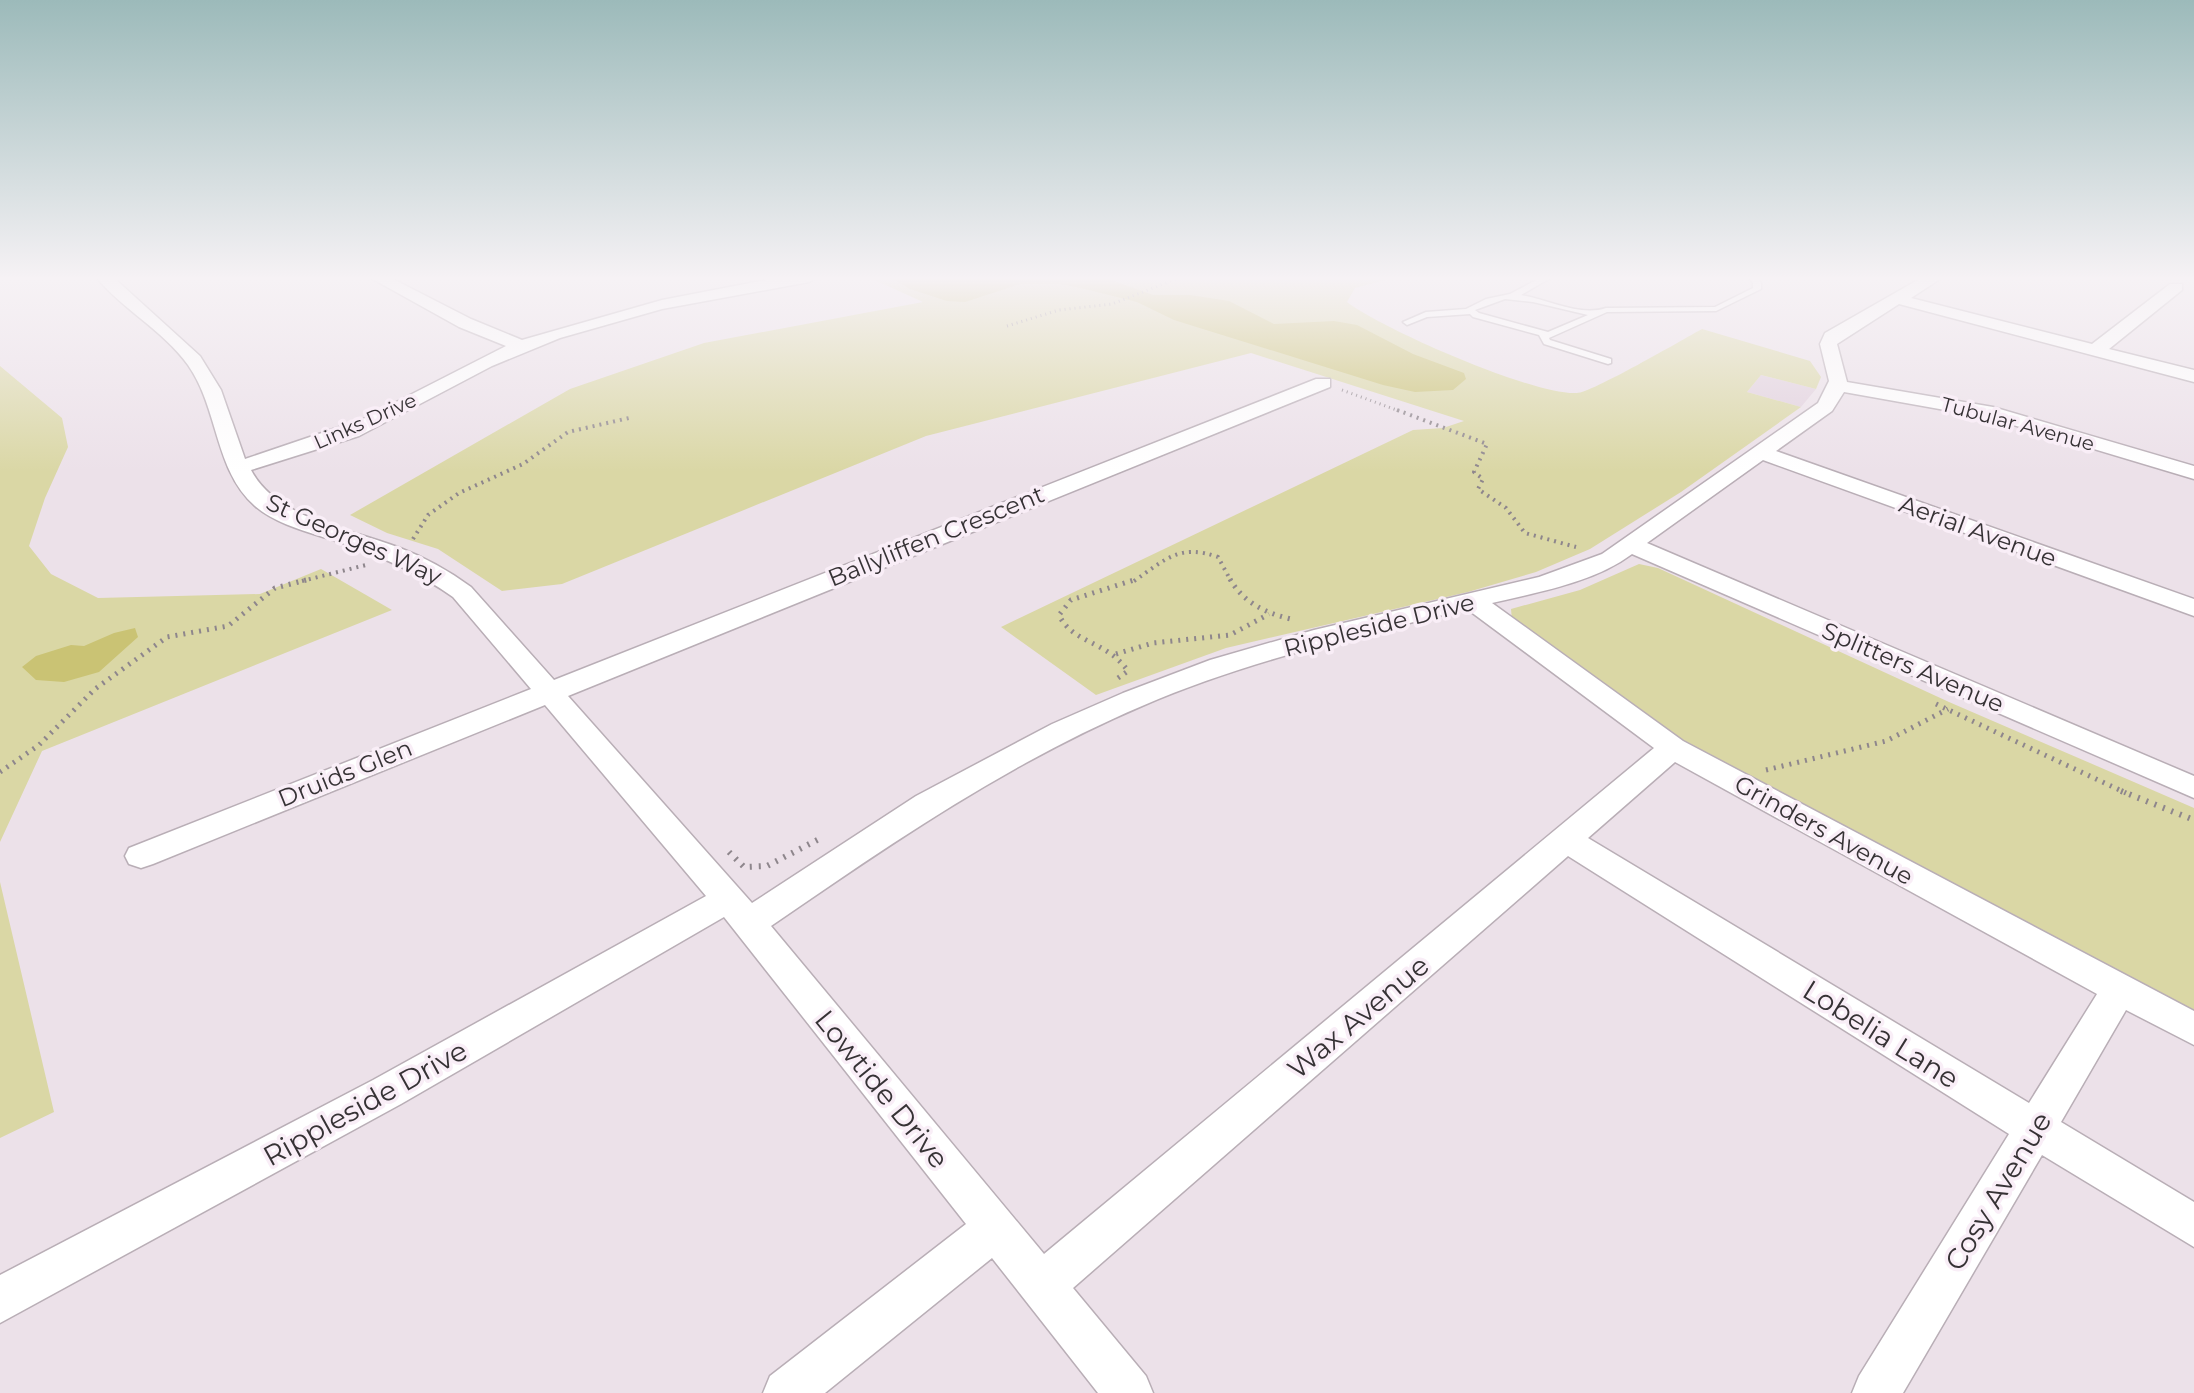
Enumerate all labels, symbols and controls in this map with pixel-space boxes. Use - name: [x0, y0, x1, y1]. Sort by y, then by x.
- street label: Links Drive: [310, 388, 420, 454]
- street label: Tubular Avenue: [1939, 392, 2097, 456]
- street label: Ballyliffen Crescent: [824, 479, 1048, 593]
- street label: St Georges Way: [262, 487, 446, 591]
- street label: Aerial Avenue: [1896, 489, 2060, 573]
- street label: Rippleside Drive: [1281, 587, 1477, 663]
- street label: Splitters Avenue: [1818, 616, 2008, 718]
- street label: Druids Glen: [274, 733, 416, 813]
- street label: Grinders Avenue: [1730, 769, 1918, 891]
- street label: Wax Avenue: [1280, 948, 1436, 1086]
- street label: Lobelia Lane: [1797, 973, 1965, 1095]
- street label: Lowtide Drive: [808, 1003, 956, 1175]
- street label: Rippleside Drive: [257, 1033, 473, 1173]
- street label: Cosy Avenue: [1937, 1106, 2059, 1276]

